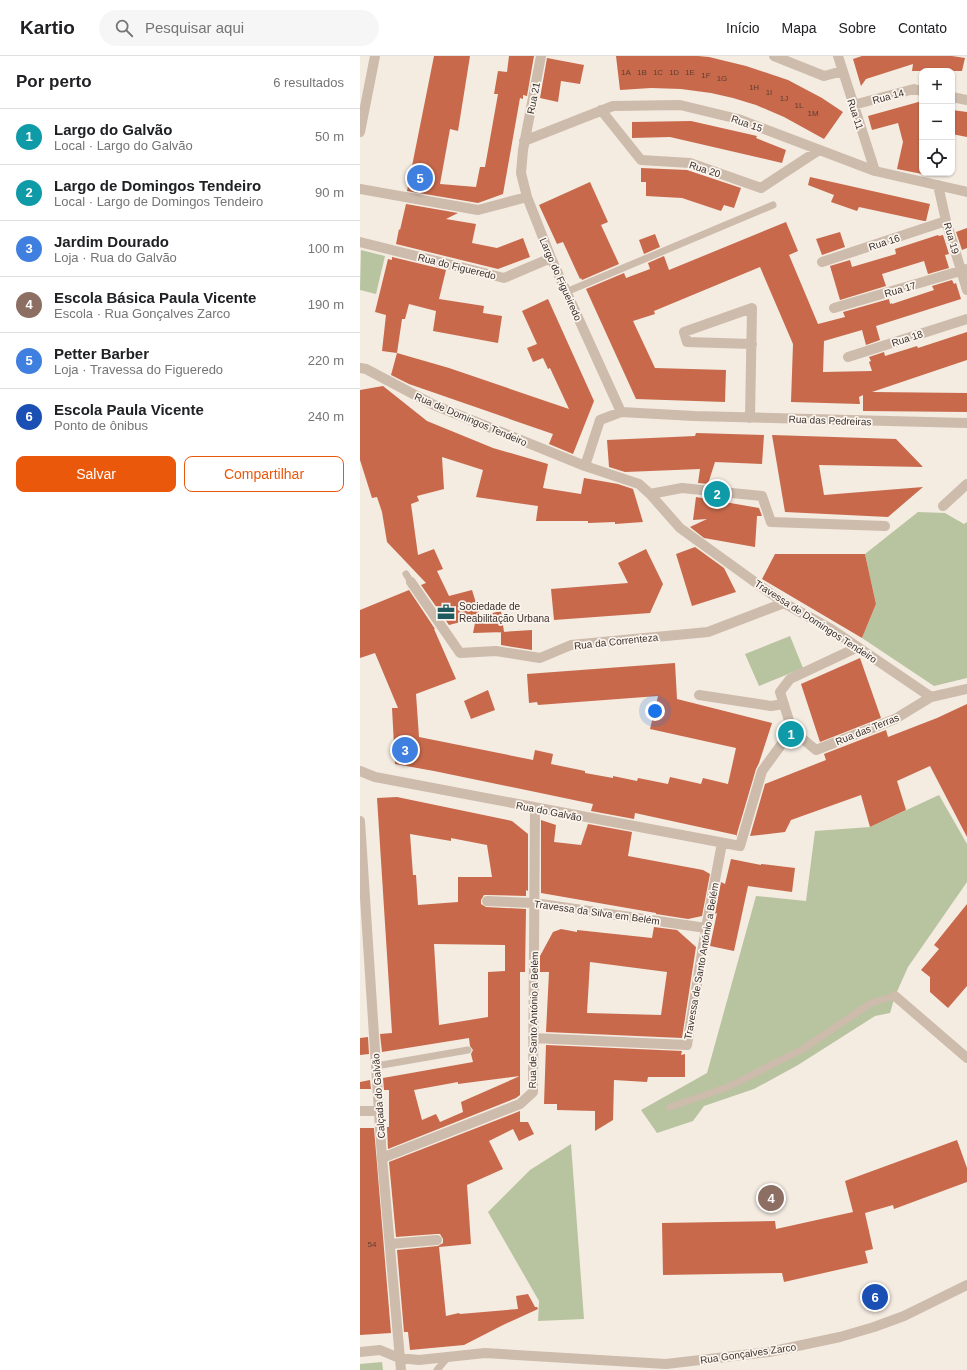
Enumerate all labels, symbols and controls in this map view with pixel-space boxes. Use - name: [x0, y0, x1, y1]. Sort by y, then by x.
- search box: [99, 10, 379, 46]
- text: Kartio: [20, 17, 75, 38]
- icon: search: [113, 17, 135, 39]
- text: Pesquisar aqui: [145, 19, 244, 36]
- text: Início: [726, 20, 760, 36]
- text: Mapa: [782, 20, 817, 36]
- text: Sobre: [839, 20, 876, 36]
- text: Contato: [898, 20, 947, 36]
- house number: 1A: [621, 68, 632, 77]
- house number: 1B: [637, 68, 647, 77]
- house number: 1C: [653, 68, 663, 77]
- house number: 1D: [669, 68, 679, 77]
- house number: 1E: [685, 68, 695, 77]
- map controls: [919, 68, 955, 176]
- button: +: [919, 68, 955, 104]
- house number: 1F: [701, 71, 711, 80]
- text: Por perto: [16, 72, 92, 91]
- house number: 1G: [717, 74, 727, 83]
- text: 6 resultados: [273, 75, 344, 90]
- street label: Rua 21: [525, 81, 542, 115]
- house number: 1H: [749, 83, 759, 92]
- street label: Rua 14: [871, 87, 906, 106]
- house number: 1I: [766, 88, 772, 97]
- house number: 1J: [780, 94, 788, 103]
- street label: Rua 11: [845, 97, 866, 131]
- house number: 1L: [795, 101, 804, 110]
- button: −: [919, 104, 955, 140]
- house number: 1M: [807, 109, 819, 118]
- street label: Rua 15: [730, 113, 764, 134]
- text: Largo do Galvão: [54, 121, 172, 138]
- text: 1: [25, 129, 33, 144]
- text: 50 m: [315, 129, 344, 144]
- text: Local · Largo do Galvão: [54, 138, 193, 153]
- button: locate: [919, 140, 955, 176]
- street label: Rua 20: [688, 159, 722, 180]
- pin: 5: [407, 163, 433, 193]
- text: Largo de Domingos Tendeiro: [54, 177, 261, 194]
- text: 2: [25, 185, 33, 200]
- text: 90 m: [315, 185, 344, 200]
- text: Local · Largo de Domingos Tendeiro: [54, 194, 263, 209]
- street label: Rua 19: [942, 221, 961, 256]
- street label: Rua 16: [867, 232, 902, 253]
- text: Jardim Dourado: [54, 233, 169, 250]
- street label: Largo do Figueiredo: [537, 236, 584, 323]
- text: 3: [25, 241, 33, 256]
- text: 100 m: [308, 241, 344, 256]
- text: Loja · Rua do Galvão: [54, 250, 177, 265]
- street label: Rua do Figueredo: [417, 251, 497, 282]
- street label: Rua 17: [883, 280, 918, 299]
- text: Escola Básica Paula Vicente: [54, 289, 256, 306]
- text: 4: [25, 297, 33, 312]
- text: 190 m: [308, 297, 344, 312]
- text: Escola · Rua Gonçalves Zarco: [54, 306, 230, 321]
- street label: Rua 18: [890, 328, 925, 349]
- text: Petter Barber: [54, 345, 149, 362]
- text: 5: [25, 353, 33, 368]
- text: 220 m: [308, 353, 344, 368]
- text: Loja · Travessa do Figueredo: [54, 362, 223, 377]
- street label: Rua de Domingos Tendeiro: [413, 391, 529, 448]
- text: Escola Paula Vicente: [54, 401, 204, 418]
- text: 6: [25, 409, 33, 424]
- text: 240 m: [308, 409, 344, 424]
- street label: Rua das Pedreiras: [788, 414, 872, 427]
- text: Ponto de ônibus: [54, 418, 148, 433]
- button: Salvar: [16, 456, 176, 492]
- button: Compartilhar: [184, 456, 344, 492]
- pin: 2: [704, 479, 730, 509]
- street label: Travessa de Domingos Tendeiro: [753, 578, 879, 665]
- place label: Sociedade de Reabilitação Urbana: [459, 601, 550, 624]
- office icon: Sociedade de Reabilitação Urbana: [436, 602, 456, 622]
- street label: Rua da Correnteza: [573, 632, 659, 651]
- your location: [645, 701, 665, 721]
- street label: Rua das Terras: [834, 712, 901, 747]
- pin: 1: [778, 719, 804, 749]
- pin: 3: [392, 735, 418, 765]
- street label: Rua do Galvão: [515, 800, 583, 823]
- street label: Travessa de Santo António a Belém: [682, 882, 721, 1040]
- street label: Travessa da Silva em Belém: [533, 898, 661, 927]
- street label: Rua de Santo António a Belém: [527, 952, 540, 1088]
- street label: Calçada do Galvão: [370, 1053, 387, 1139]
- pin: 4: [758, 1183, 784, 1213]
- house number: 54: [368, 1240, 377, 1249]
- pin: 6: [862, 1282, 888, 1312]
- street label: Rua Gonçalves Zarco: [699, 1341, 797, 1366]

